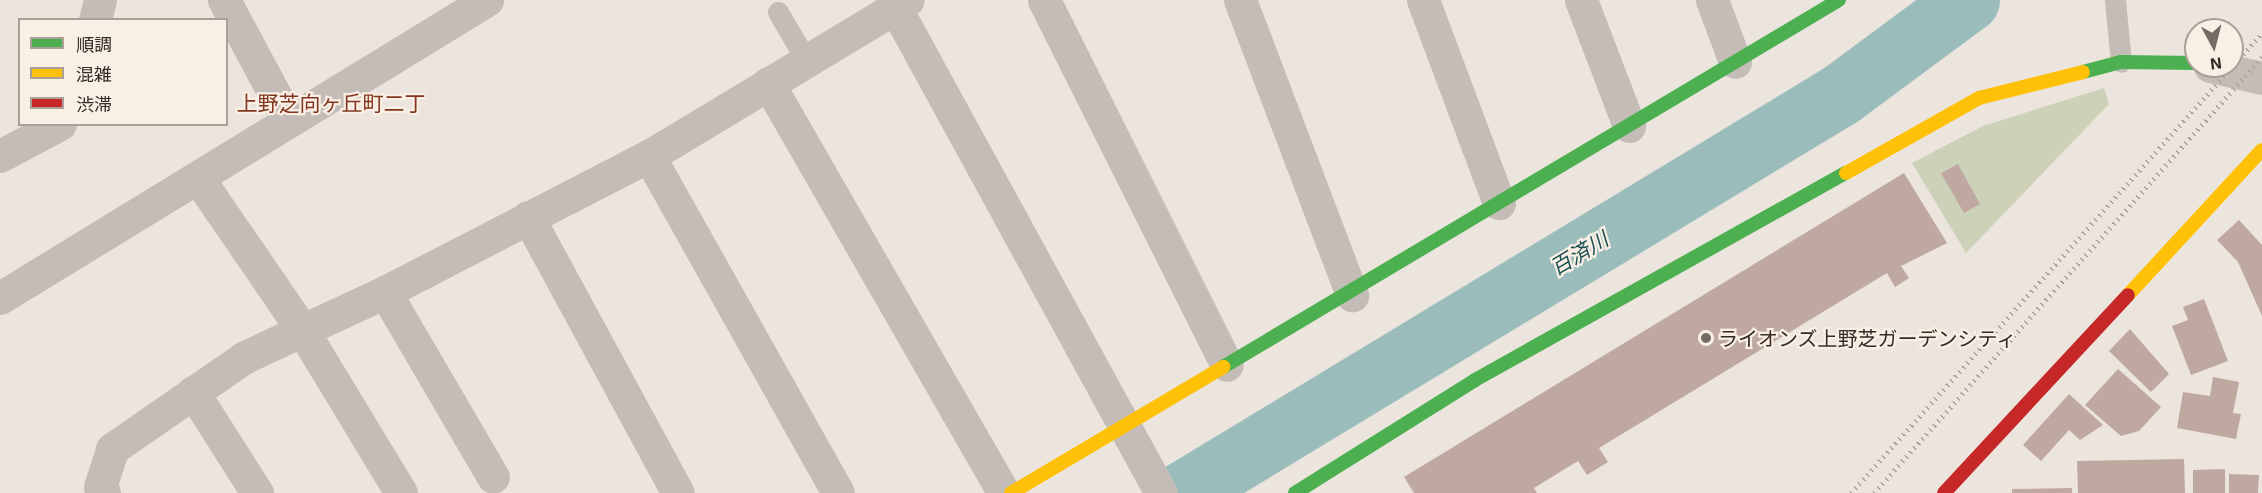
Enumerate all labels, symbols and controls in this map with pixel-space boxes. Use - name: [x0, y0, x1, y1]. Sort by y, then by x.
- legend: [18, 18, 228, 126]
- north arrow: [2184, 18, 2244, 78]
- text: 順調: [76, 33, 112, 55]
- text: N: [2209, 54, 2223, 75]
- text: 混雑: [76, 63, 112, 85]
- district label: 上野芝向ヶ丘町二丁: [237, 90, 425, 116]
- text: 渋滞: [76, 93, 112, 115]
- water label: 百済川: [1546, 226, 1612, 280]
- place label: ライオンズ上野芝ガーデンシティ: [1718, 326, 2018, 350]
- marker: ライオンズ上野芝ガーデンシティ: [1699, 331, 1713, 345]

